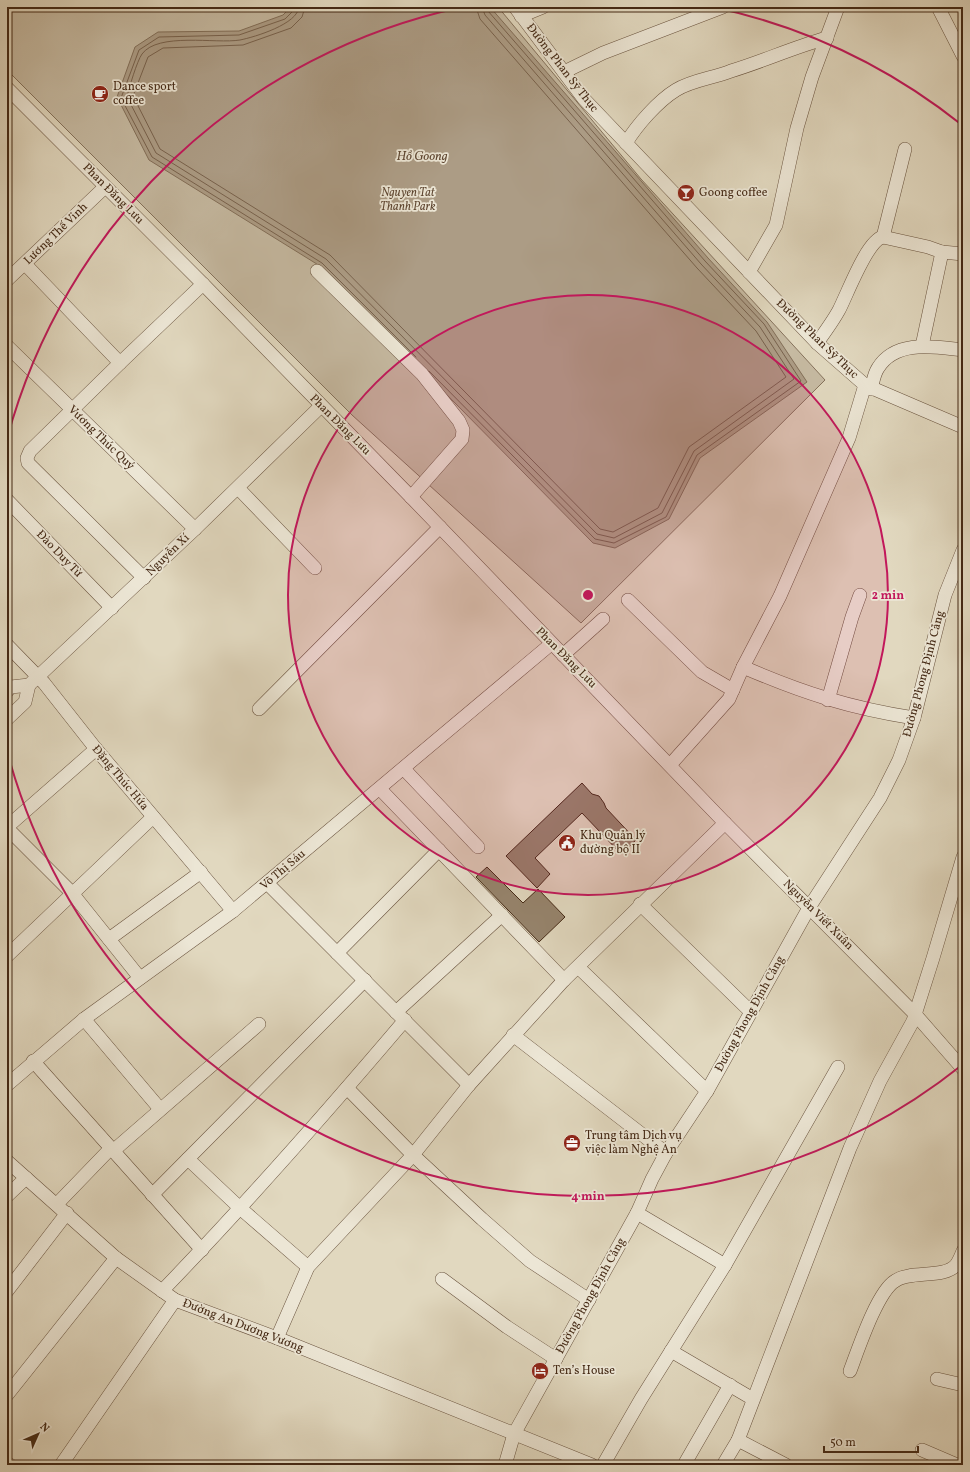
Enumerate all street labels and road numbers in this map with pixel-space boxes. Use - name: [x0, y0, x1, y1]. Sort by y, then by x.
- street label: Đường Phan Sỹ Thục: [522, 20, 602, 116]
- street label: Phan Đăng Lưu: [79, 160, 147, 228]
- street label: Lương Thế Vinh: [21, 199, 91, 269]
- street label: Đường Phan Sỹ Thục: [772, 295, 862, 383]
- street label: Phan Đăng Lưu: [306, 391, 374, 459]
- street label: Vương Thúc Quý: [64, 402, 138, 474]
- street label: Đào Duy Từ: [32, 527, 86, 581]
- street label: Nguyễn Xí: [143, 530, 194, 580]
- street label: Đường Phong Định Cảng: [899, 609, 949, 739]
- street label: Phan Đăng Lưu: [532, 624, 600, 692]
- street label: Đặng Thúc Hứa: [88, 742, 152, 814]
- street label: Võ Thị Sáu: [257, 846, 309, 894]
- street label: Nguyễn Viết Xuân: [779, 876, 857, 954]
- street label: Đường Phong Định Cảng: [711, 953, 789, 1075]
- street label: Đường Phong Định Cảng: [552, 1235, 630, 1357]
- street label: Đường An Dương Vương: [180, 1295, 306, 1357]

